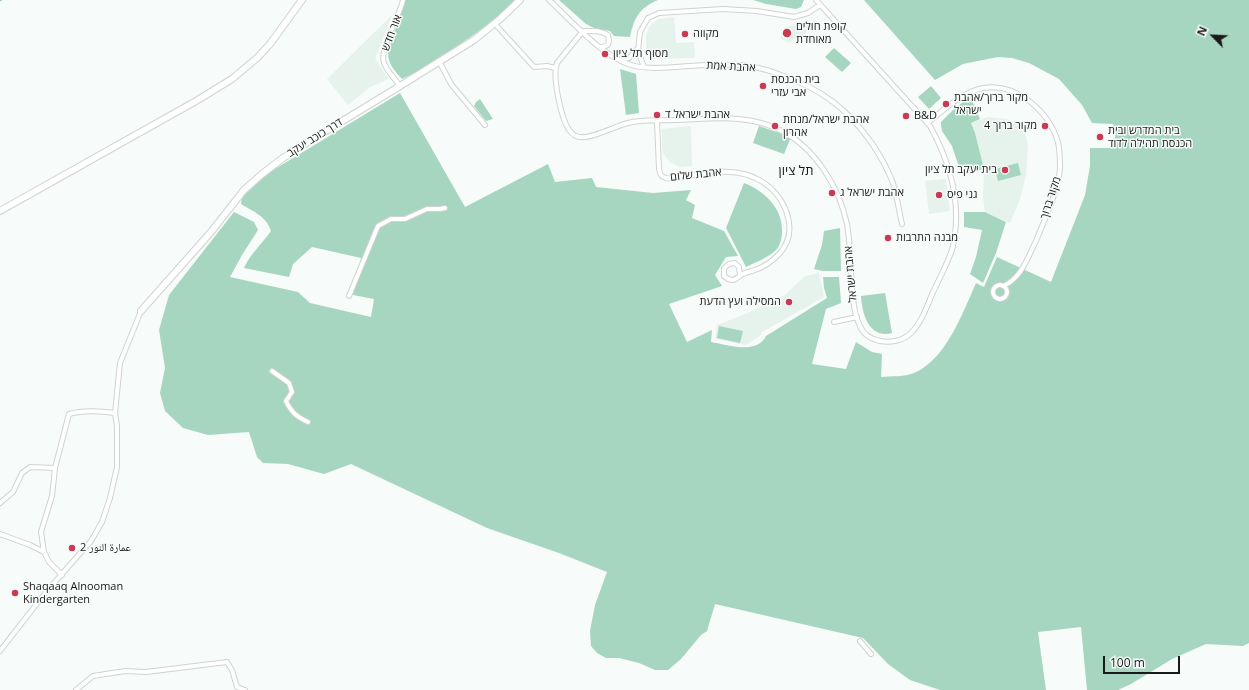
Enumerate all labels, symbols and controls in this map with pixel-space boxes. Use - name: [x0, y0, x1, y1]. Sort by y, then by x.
- street label: אור חדש: [379, 13, 405, 53]
- north arrow: [1193, 16, 1233, 56]
- place label: קופת חולים מאוחדת: [796, 20, 846, 46]
- text: N: [1193, 24, 1210, 38]
- place label: מקווה: [693, 27, 719, 41]
- marker: קופת חולים מאוחדת: [781, 27, 793, 39]
- marker: מקווה: [680, 29, 690, 39]
- place label: מסוף תל ציון: [613, 47, 668, 61]
- marker: מסוף תל ציון: [600, 49, 610, 59]
- street label: אהבת אמת: [706, 59, 756, 75]
- place label: בית הכנסת אבי עזרי: [771, 73, 820, 99]
- marker: בית הכנסת אבי עזרי: [758, 81, 768, 91]
- place label: מקור ברוך/אהבת ישראל: [954, 91, 1028, 117]
- marker: מקור ברוך/אהבת ישראל: [941, 99, 951, 109]
- place label: אהבת ישראל ד: [665, 108, 730, 122]
- place label: B&D: [914, 109, 937, 123]
- marker: אהבת ישראל ד: [652, 110, 662, 120]
- marker: B&D: [901, 111, 911, 121]
- place label: אהבת ישראל/מנחת אהרון: [783, 113, 869, 139]
- street label: דרך כוכב יעקב: [285, 116, 345, 160]
- place label: מקור ברוך 4: [984, 119, 1037, 133]
- marker: אהבת ישראל/מנחת אהרון: [770, 121, 780, 131]
- marker: מקור ברוך 4: [1040, 121, 1050, 131]
- place label: בית המדרש ובית הכנסת תהילה לדוד: [1108, 124, 1192, 150]
- marker: בית המדרש ובית הכנסת תהילה לדוד: [1095, 132, 1105, 142]
- district label: תל ציון: [779, 163, 813, 179]
- place label: בית יעקב תל ציון: [925, 163, 997, 177]
- marker: בית יעקב תל ציון: [1000, 165, 1010, 175]
- street label: אהבת שלום: [670, 166, 722, 184]
- street label: מקור ברוך: [1038, 175, 1064, 221]
- place label: אהבת ישראל ג: [840, 186, 904, 200]
- marker: אהבת ישראל ג: [827, 188, 837, 198]
- place label: גני פיס: [947, 188, 977, 202]
- marker: גני פיס: [934, 190, 944, 200]
- place label: מבנה התרבות: [896, 231, 958, 245]
- marker: מבנה התרבות: [883, 233, 893, 243]
- street label: אהבת ישראל: [842, 245, 860, 303]
- place label: המסילה ועץ הדעת: [700, 295, 781, 309]
- marker: המסילה ועץ הדעת: [784, 297, 794, 307]
- place label: عمارة النور 2: [80, 541, 131, 555]
- marker: عمارة النور 2: [67, 543, 77, 553]
- place label: Shaqaaq Alnooman Kindergarten: [23, 580, 123, 606]
- marker: Shaqaaq Alnooman Kindergarten: [10, 588, 20, 598]
- scale bar: [1105, 648, 1182, 674]
- text: 100 m: [1110, 654, 1145, 671]

